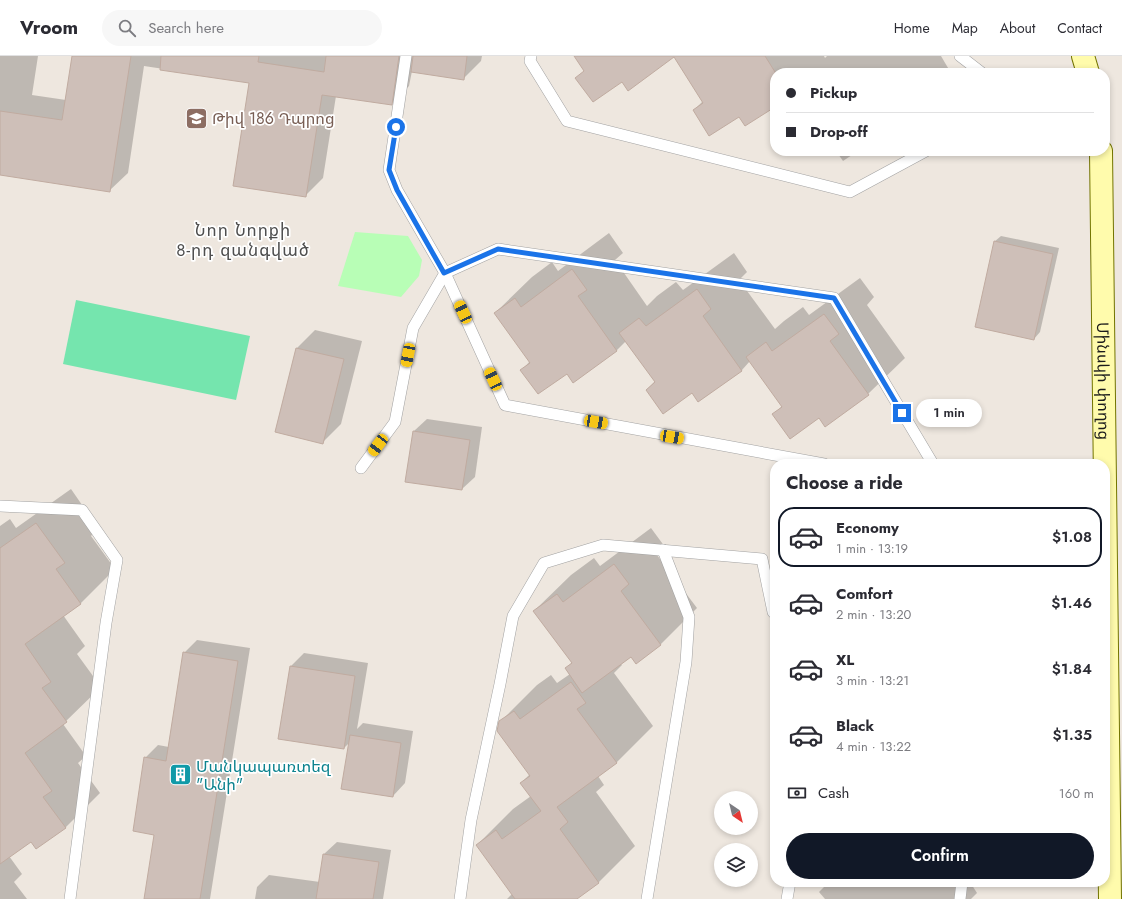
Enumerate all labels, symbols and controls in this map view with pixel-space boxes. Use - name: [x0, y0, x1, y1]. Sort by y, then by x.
- search box: [102, 10, 382, 46]
- text: Vroom: [20, 14, 78, 41]
- icon: search: [116, 17, 138, 39]
- text: Search here: [148, 17, 224, 39]
- text: Home: [894, 18, 930, 38]
- text: Map: [952, 18, 978, 38]
- text: About: [1000, 18, 1035, 38]
- text: Contact: [1057, 18, 1102, 38]
- text: Pickup: [810, 82, 857, 104]
- school or university icon: Թիվ 186 Դպրոց: [184, 105, 210, 131]
- place label: Թիվ 186 Դպրոց: [212, 107, 334, 130]
- route start: [387, 118, 405, 136]
- text: Drop-off: [810, 121, 868, 143]
- district label: Նոր Նորքի 8-րդ զանգված: [176, 218, 310, 262]
- car: [452, 299, 474, 325]
- street label: Մինսկի փողոց: [1091, 322, 1115, 440]
- car: [400, 342, 416, 368]
- car: [482, 366, 504, 392]
- callout: 1 min: [916, 399, 982, 427]
- text: 1 min: [933, 403, 965, 422]
- route end: [893, 404, 911, 422]
- car: [583, 414, 609, 430]
- car: [659, 429, 685, 445]
- car: [366, 432, 390, 458]
- text: Choose a ride: [786, 470, 903, 496]
- text: Economy: [836, 517, 899, 539]
- icon: car: [788, 519, 824, 555]
- text: $1.08: [1052, 526, 1092, 548]
- text: 1 min · 13:19: [836, 539, 908, 558]
- text: Comfort: [836, 583, 893, 605]
- icon: car: [788, 585, 824, 621]
- text: $1.46: [1051, 592, 1092, 614]
- text: 2 min · 13:20: [836, 605, 911, 624]
- text: XL: [836, 649, 854, 671]
- icon: car: [788, 651, 824, 687]
- text: $1.84: [1052, 658, 1092, 680]
- text: 3 min · 13:21: [836, 671, 909, 690]
- text: Black: [836, 715, 874, 737]
- icon: car: [788, 717, 824, 753]
- text: $1.35: [1053, 724, 1092, 746]
- text: 4 min · 13:22: [836, 737, 911, 756]
- place label: Մանկապառտեզ "Անի": [196, 755, 332, 796]
- building icon: Մանկապառտեզ "Անի": [168, 762, 194, 788]
- icon: cash: [786, 782, 808, 804]
- text: Cash: [818, 782, 849, 804]
- text: 160 m: [1059, 784, 1094, 803]
- north arrow: [714, 791, 758, 835]
- map controls: [714, 791, 758, 887]
- button: Confirm: [786, 833, 1094, 879]
- button: layers: [714, 843, 758, 887]

